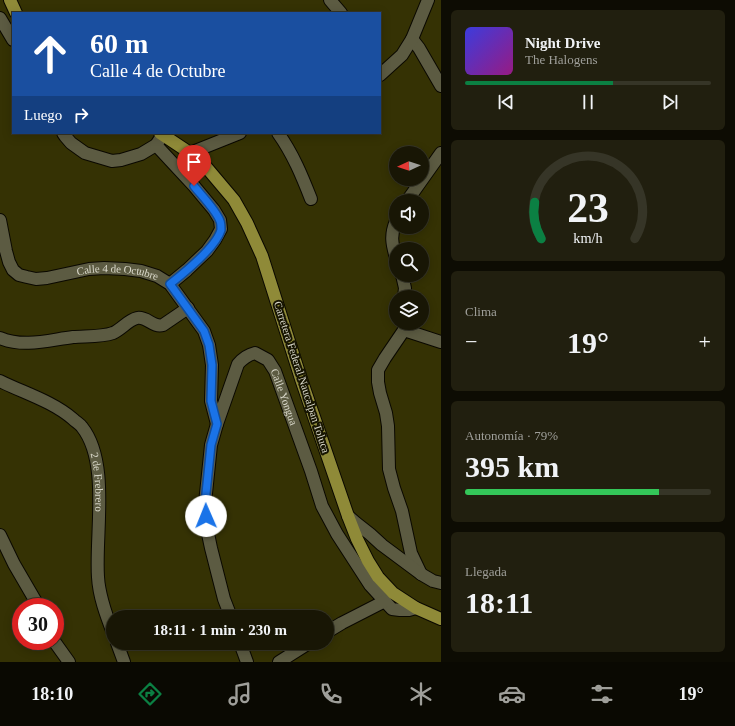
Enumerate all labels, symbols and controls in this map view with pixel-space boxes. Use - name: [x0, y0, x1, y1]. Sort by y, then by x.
- icon: ahead: [24, 28, 76, 80]
- text: 60 m: [90, 28, 148, 59]
- text: Night Drive: [525, 35, 600, 51]
- text: The Halogens: [525, 52, 598, 67]
- text: Calle 4 de Octubre: [90, 61, 225, 81]
- icon: previous: [495, 91, 517, 113]
- icon: pause: [577, 91, 599, 113]
- icon: next: [659, 91, 681, 113]
- icon: right: [70, 104, 92, 126]
- text: Luego: [24, 107, 62, 123]
- pin: [177, 145, 211, 186]
- north arrow: [389, 146, 429, 186]
- map controls: [389, 146, 429, 330]
- icon: arrive: [183, 151, 205, 173]
- text: 23: [567, 184, 609, 230]
- button: sound: [389, 194, 429, 234]
- text: km/h: [573, 229, 603, 245]
- button: search: [389, 242, 429, 282]
- street label: Calle 4 de Octubre: [75, 262, 160, 282]
- button: layers: [389, 290, 429, 330]
- street label: Carretera Federal Naucalpan Toluca: [272, 300, 332, 454]
- text: Clima: [465, 304, 497, 319]
- text: 19°: [567, 326, 609, 359]
- text: −: [465, 329, 477, 354]
- text: +: [699, 329, 711, 354]
- street label: Calle Yongua: [269, 367, 300, 427]
- text: Autonomía · 79%: [465, 428, 558, 443]
- text: 395 km: [465, 450, 559, 483]
- street label: 2 de Frebrero: [89, 451, 105, 512]
- position arrow: [185, 495, 227, 537]
- text: Llegada: [465, 564, 507, 579]
- text: 18:11: [465, 586, 533, 619]
- speed limit sign: 30: [12, 598, 64, 650]
- text: 18:11 · 1 min · 230 m: [153, 622, 287, 638]
- icon: directions: [136, 680, 164, 708]
- icon: music: [226, 680, 254, 708]
- icon: phone: [317, 680, 345, 708]
- icon: climate: [407, 680, 435, 708]
- icon: car: [498, 680, 526, 708]
- icon: filters: [588, 680, 616, 708]
- text: 18:10: [31, 684, 73, 704]
- text: 19°: [679, 684, 704, 704]

